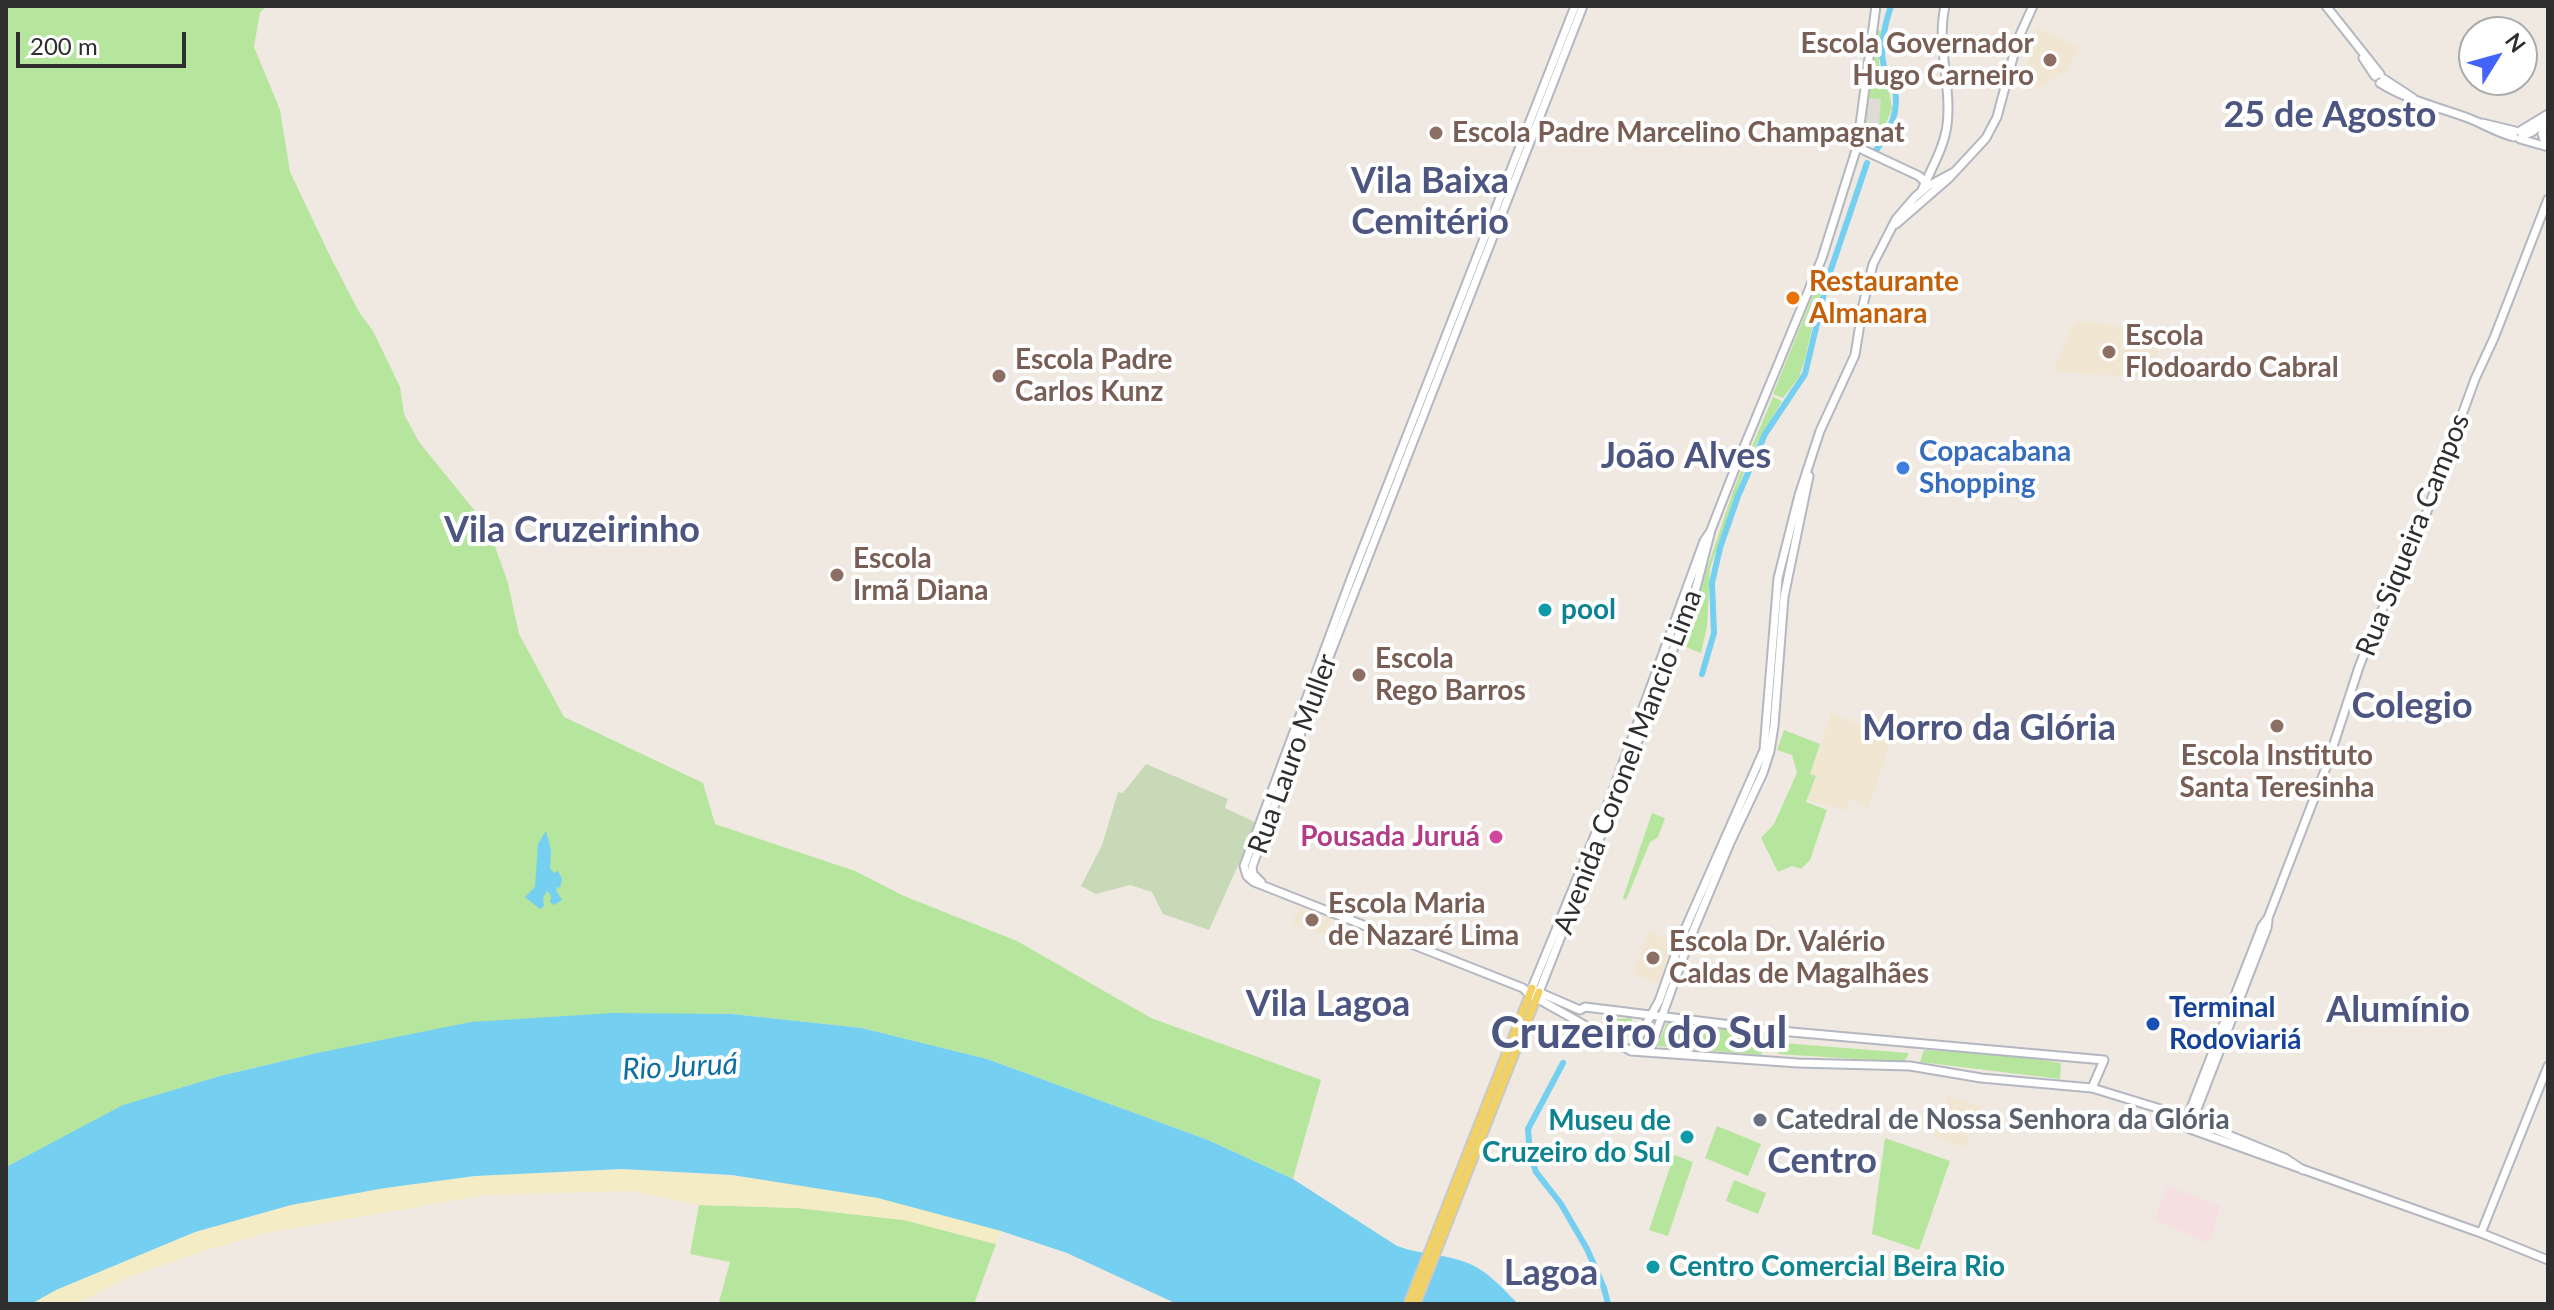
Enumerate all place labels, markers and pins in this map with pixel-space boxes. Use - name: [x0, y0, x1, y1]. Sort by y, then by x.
- place label: Escola Governador Hugo Carneiro: [1801, 27, 2034, 93]
- marker: Escola Governador Hugo Carneiro: [2041, 51, 2059, 69]
- place label: Escola Padre Marcelino Champagnat: [1452, 116, 1905, 150]
- marker: Escola Padre Marcelino Champagnat: [1427, 124, 1445, 142]
- place label: Restaurante Almanara: [1809, 265, 1959, 331]
- marker: Restaurante Almanara: [1784, 289, 1802, 307]
- place label: Escola Flodoardo Cabral: [2125, 319, 2339, 385]
- place label: Escola Padre Carlos Kunz: [1015, 343, 1172, 409]
- marker: Escola Flodoardo Cabral: [2100, 343, 2118, 361]
- marker: Escola Padre Carlos Kunz: [990, 367, 1008, 385]
- place label: Copacabana Shopping: [1919, 435, 2071, 501]
- marker: Copacabana Shopping: [1894, 459, 1912, 477]
- place label: Escola Irmã Diana: [853, 542, 988, 608]
- marker: Escola Irmã Diana: [828, 566, 846, 584]
- place label: pool: [1561, 593, 1616, 627]
- marker: pool: [1536, 601, 1554, 619]
- place label: Escola Rego Barros: [1375, 642, 1526, 708]
- marker: Escola Rego Barros: [1350, 666, 1368, 684]
- marker: Escola Instituto Santa Teresinha: [2268, 717, 2286, 735]
- place label: Escola Instituto Santa Teresinha: [2180, 739, 2374, 805]
- place label: Pousada Juruá: [1300, 820, 1480, 854]
- marker: Pousada Juruá: [1487, 828, 1505, 846]
- place label: Escola Maria de Nazaré Lima: [1328, 887, 1519, 953]
- marker: Escola Maria de Nazaré Lima: [1303, 911, 1321, 929]
- place label: Escola Dr. Valério Caldas de Magalhães: [1669, 925, 1929, 991]
- marker: Escola Dr. Valério Caldas de Magalhães: [1644, 949, 1662, 967]
- place label: Terminal Rodoviariá: [2169, 991, 2302, 1057]
- marker: Terminal Rodoviariá: [2144, 1015, 2162, 1033]
- place label: Catedral de Nossa Senhora da Glória: [1776, 1103, 2230, 1137]
- place label: Museu de Cruzeiro do Sul: [1482, 1104, 1671, 1170]
- marker: Catedral de Nossa Senhora da Glória: [1751, 1111, 1769, 1129]
- marker: Museu de Cruzeiro do Sul: [1678, 1128, 1696, 1146]
- place label: Centro Comercial Beira Rio: [1669, 1250, 2005, 1284]
- marker: Centro Comercial Beira Rio: [1644, 1258, 1662, 1276]

